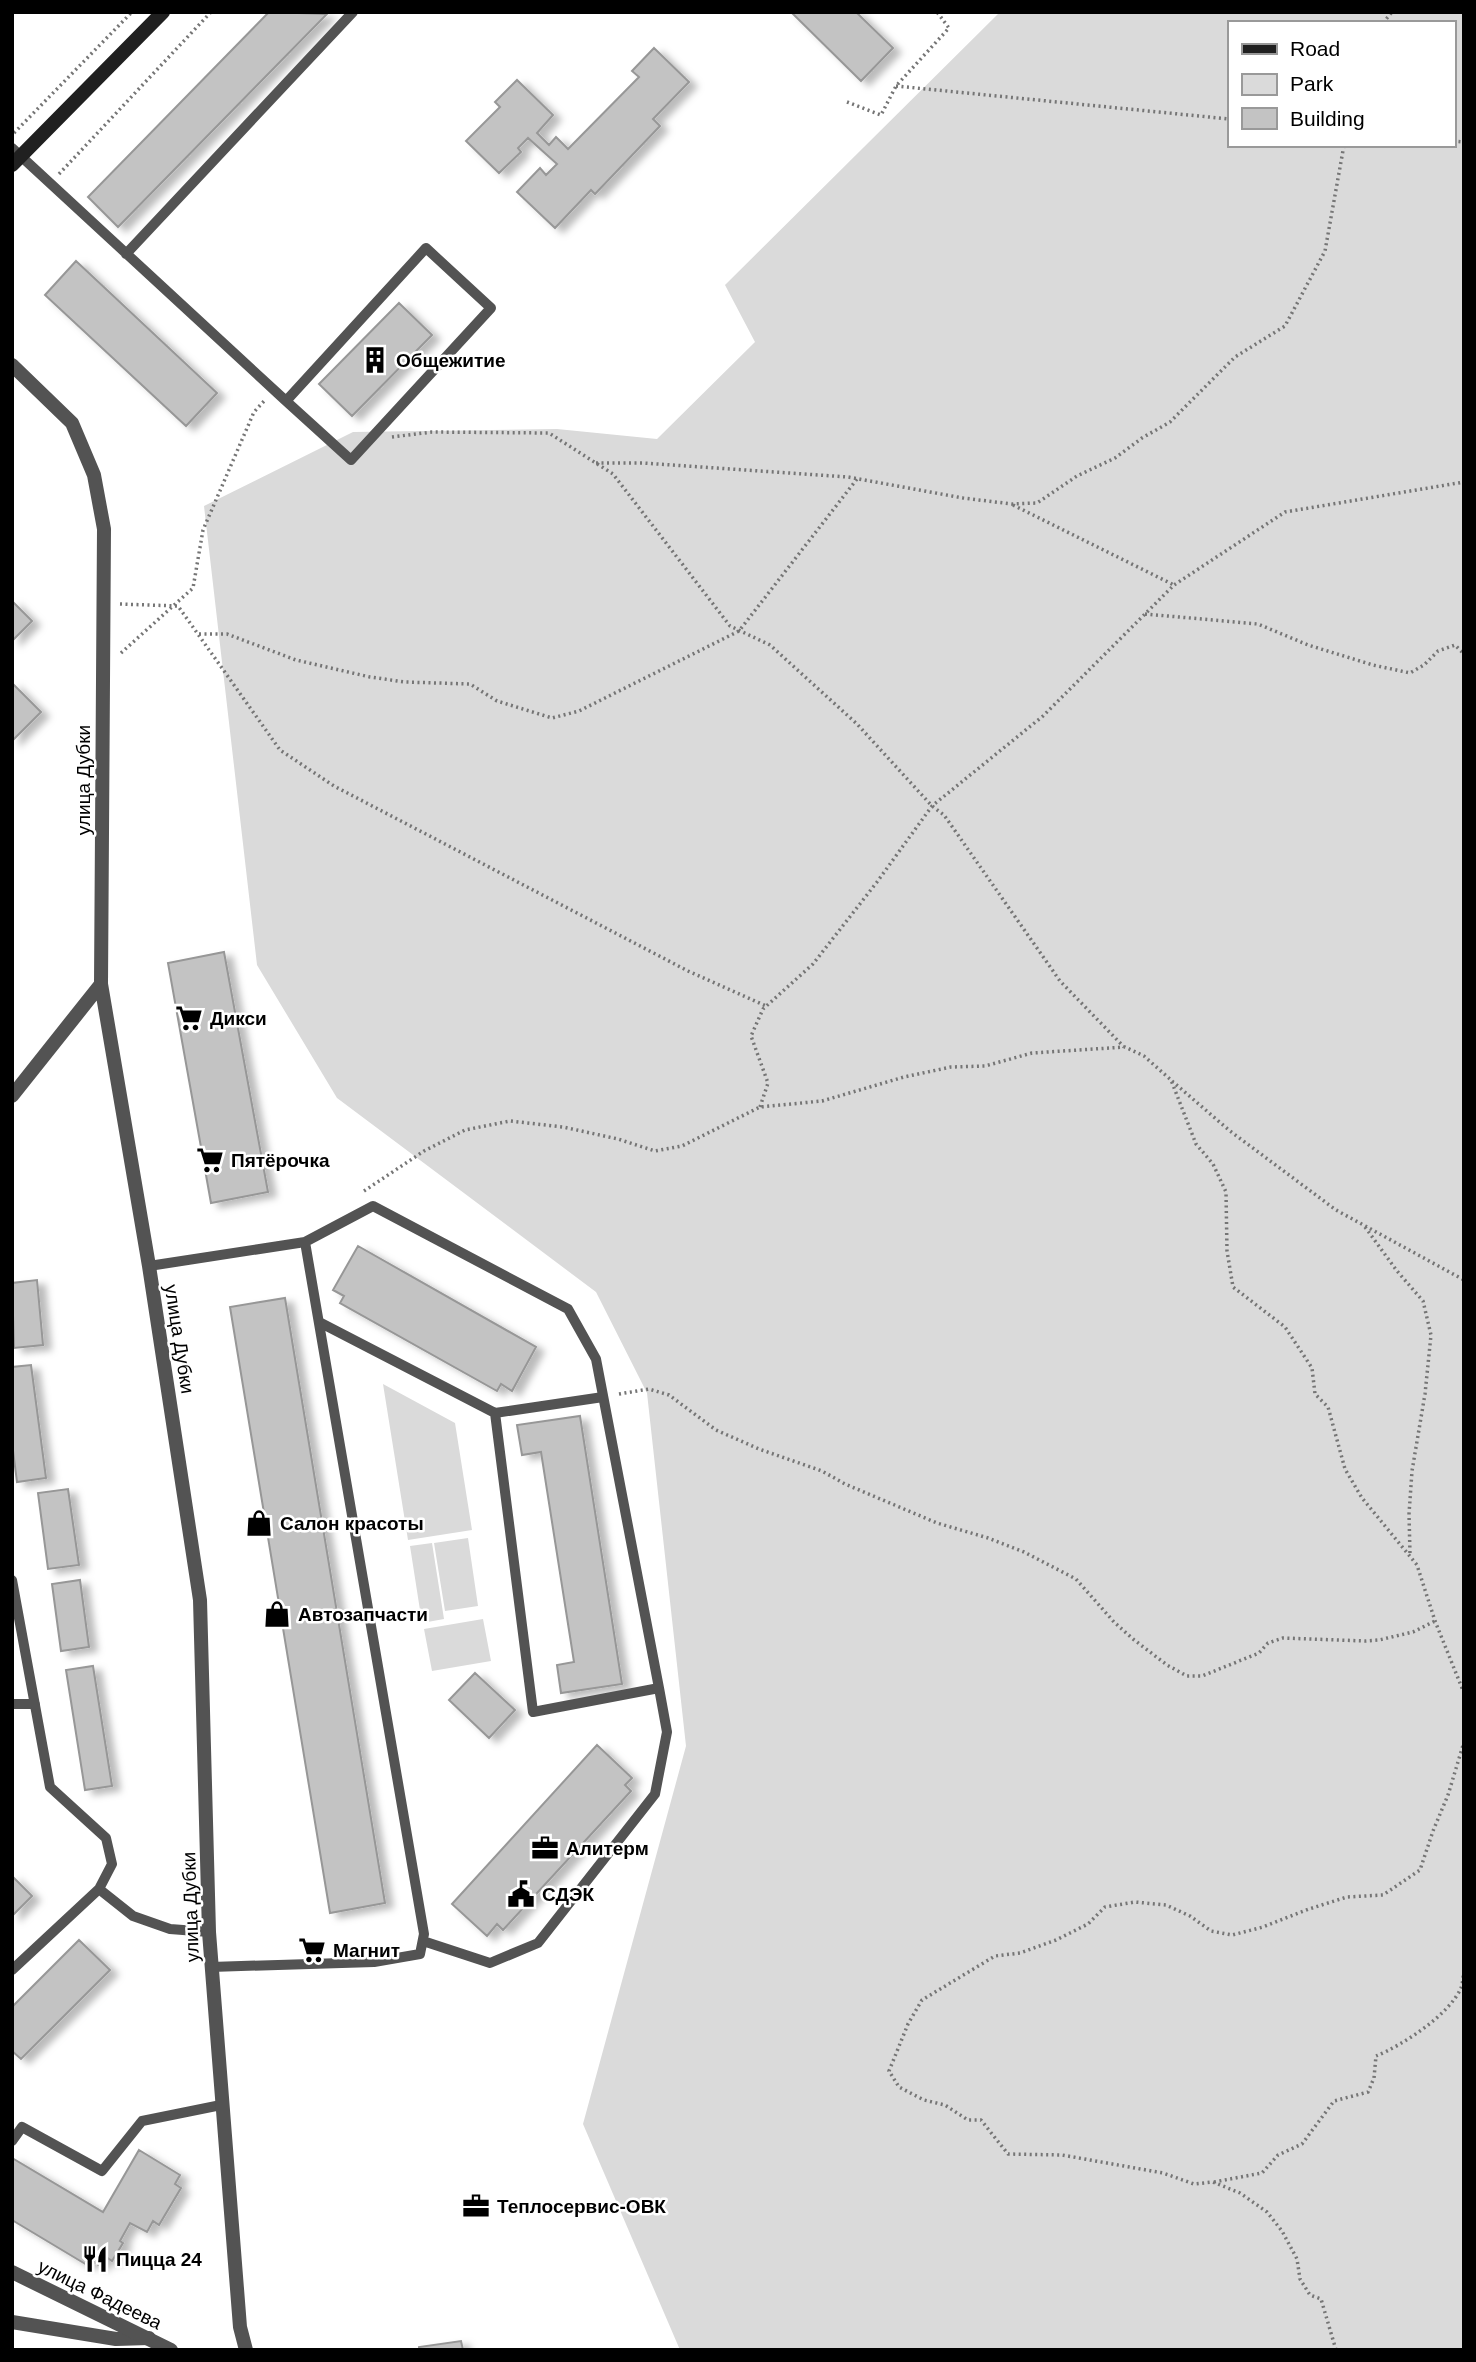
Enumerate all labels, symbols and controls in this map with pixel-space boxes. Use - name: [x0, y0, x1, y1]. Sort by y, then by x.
- legend: [1228, 21, 1455, 147]
- text: Road: [1290, 37, 1340, 60]
- text: Park: [1290, 72, 1334, 95]
- text: Building: [1290, 107, 1365, 130]
- building icon: Общежитие: [360, 345, 390, 375]
- place label: Общежитие: [396, 350, 506, 371]
- street label: улица Дубки: [73, 725, 94, 835]
- supermarket icon: Дикси: [174, 1003, 204, 1033]
- place label: Дикси: [210, 1008, 267, 1029]
- supermarket icon: Пятёрочка: [195, 1145, 225, 1175]
- place label: Пятёрочка: [231, 1150, 330, 1171]
- street label: улица Дубки: [161, 1283, 199, 1395]
- shop icon: Салон красоты: [244, 1508, 274, 1538]
- place label: Салон красоты: [280, 1513, 424, 1534]
- shop icon: Автозапчасти: [262, 1599, 292, 1629]
- place label: Автозапчасти: [298, 1604, 428, 1625]
- office icon: Алитерм: [530, 1833, 560, 1863]
- place label: Алитерм: [566, 1838, 649, 1859]
- street label: улица Дубки: [178, 1851, 203, 1962]
- public building icon: СДЭК: [506, 1879, 536, 1909]
- place label: СДЭК: [542, 1884, 595, 1905]
- supermarket icon: Магнит: [297, 1935, 327, 1965]
- place label: Магнит: [333, 1940, 400, 1961]
- office icon: Теплосервис-ОВК: [461, 2191, 491, 2221]
- place label: Теплосервис-ОВК: [497, 2196, 666, 2217]
- restaurant icon: Пицца 24: [80, 2244, 110, 2274]
- place label: Пицца 24: [116, 2249, 202, 2270]
- street label: улица Фадеева: [34, 2255, 166, 2334]

